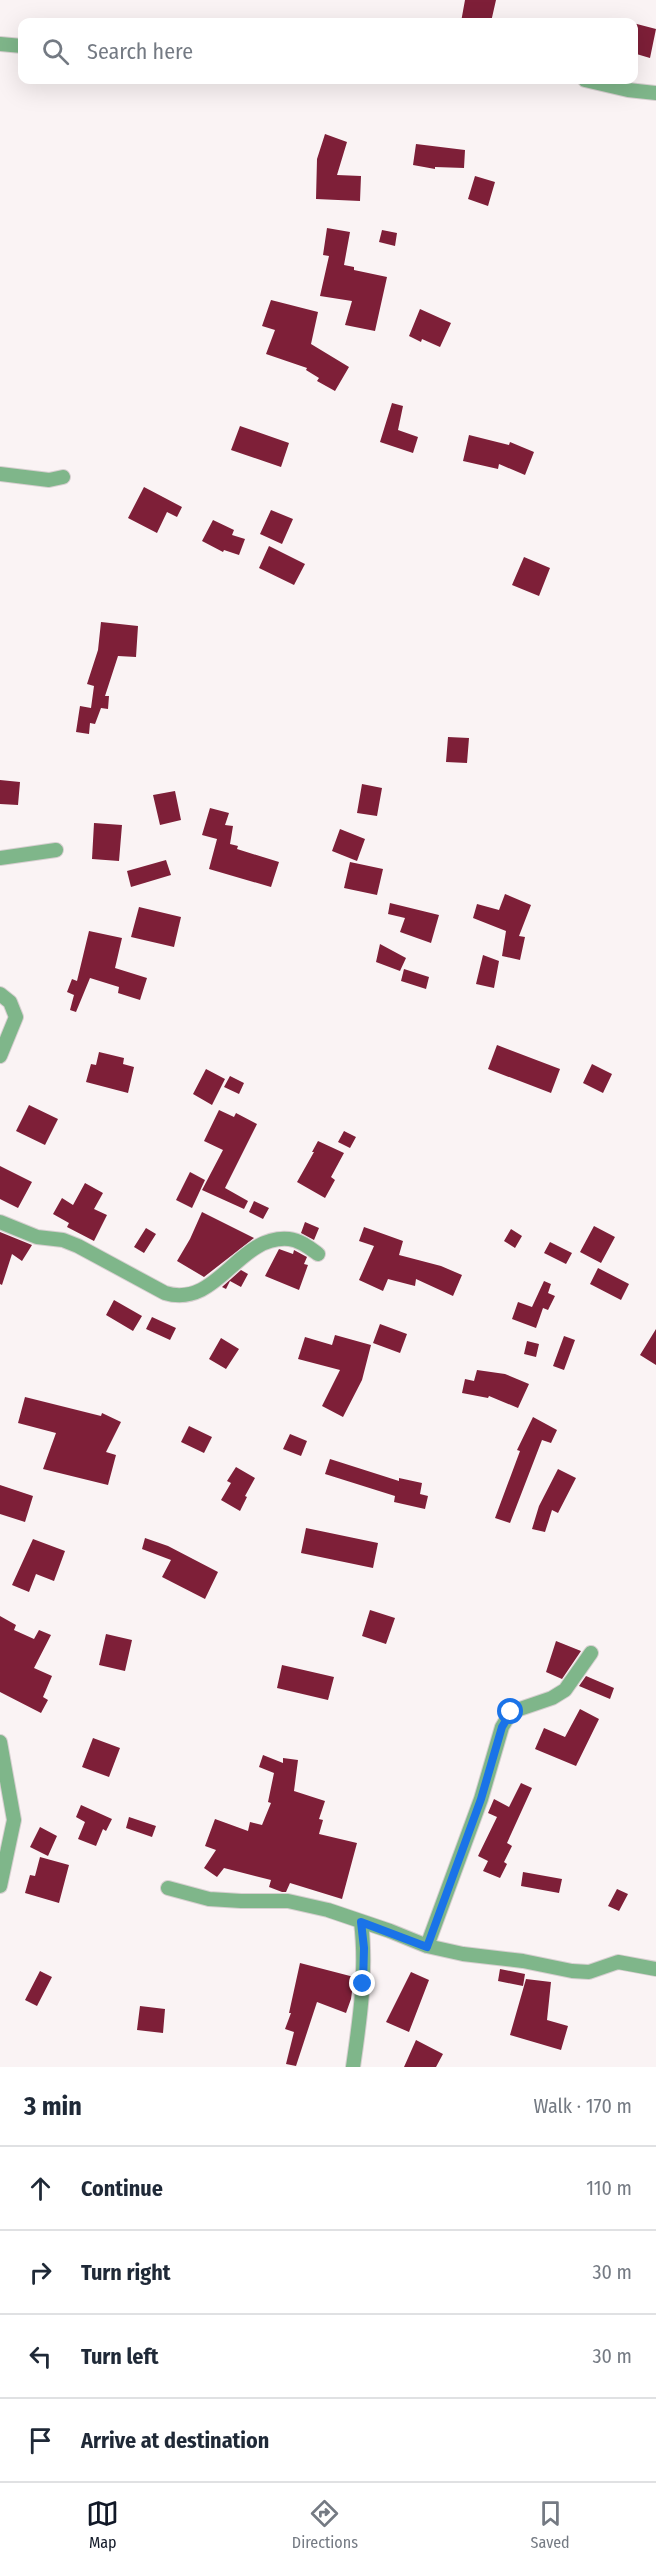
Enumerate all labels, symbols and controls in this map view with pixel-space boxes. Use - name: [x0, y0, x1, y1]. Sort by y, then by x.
- search box: [18, 18, 638, 84]
- icon: search: [39, 35, 72, 68]
- text: Search here: [87, 38, 193, 65]
- route start: [497, 1698, 523, 1724]
- route end: [349, 1970, 375, 1996]
- text: 3 min: [24, 2091, 82, 2122]
- text: Walk · 170 m: [534, 2094, 632, 2118]
- icon: ahead: [24, 2172, 57, 2205]
- text: Continue: [81, 2175, 163, 2202]
- text: 110 m: [586, 2176, 632, 2200]
- icon: right: [24, 2256, 57, 2289]
- text: Turn right: [81, 2259, 170, 2286]
- text: 30 m: [592, 2260, 632, 2284]
- icon: left: [24, 2340, 57, 2373]
- text: Turn left: [81, 2343, 159, 2370]
- text: 30 m: [592, 2344, 632, 2368]
- icon: arrive: [24, 2424, 57, 2457]
- text: Arrive at destination: [81, 2427, 269, 2454]
- tab: Map: [86, 2497, 119, 2552]
- tab: Directions: [292, 2497, 358, 2552]
- tab: Saved: [531, 2497, 570, 2552]

